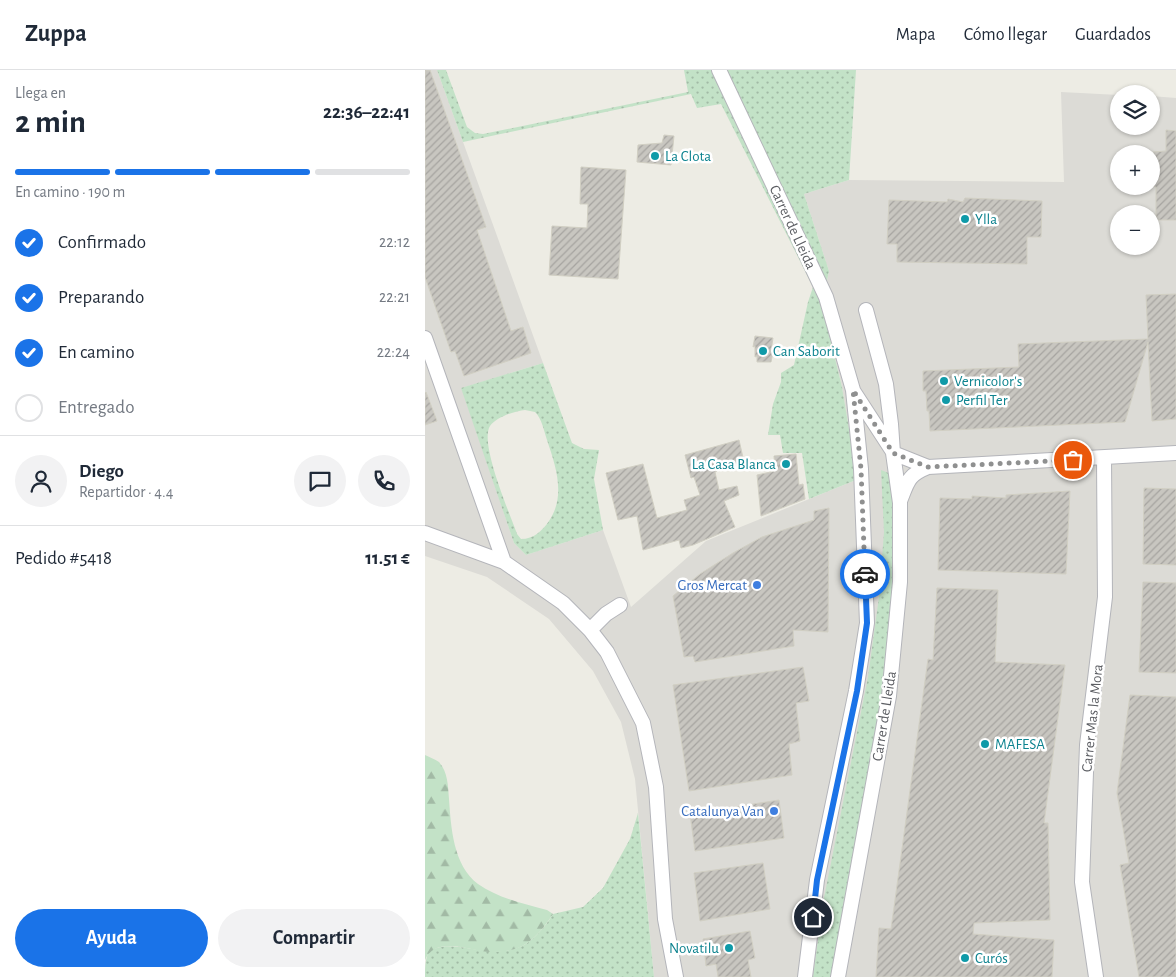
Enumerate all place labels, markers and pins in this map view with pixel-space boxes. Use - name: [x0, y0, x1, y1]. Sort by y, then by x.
- place label: La Clota: [665, 149, 711, 164]
- marker: La Clota: [649, 150, 661, 162]
- place label: Ylla: [975, 212, 997, 227]
- marker: Ylla: [959, 213, 971, 225]
- place label: Can Saborit: [773, 344, 840, 359]
- marker: Can Saborit: [757, 345, 769, 357]
- place label: Vernicolor's: [954, 374, 1022, 389]
- marker: Vernicolor's: [938, 375, 950, 387]
- place label: Perfil Ter: [956, 393, 1008, 408]
- marker: Perfil Ter: [940, 394, 952, 406]
- pin: [1052, 439, 1094, 481]
- place label: La Casa Blanca: [692, 457, 776, 472]
- marker: La Casa Blanca: [780, 458, 792, 470]
- place label: Gros Mercat: [677, 578, 747, 593]
- marker: Gros Mercat: [751, 579, 763, 591]
- place label: MAFESA: [995, 737, 1045, 752]
- marker: MAFESA: [979, 738, 991, 750]
- place label: Catalunya Van: [681, 804, 764, 819]
- marker: Catalunya Van: [768, 805, 780, 817]
- pin: [792, 896, 834, 938]
- place label: Novatilu: [669, 941, 719, 956]
- marker: Novatilu: [723, 942, 735, 954]
- place label: Curós: [975, 951, 1008, 966]
- marker: Curós: [959, 952, 971, 964]

